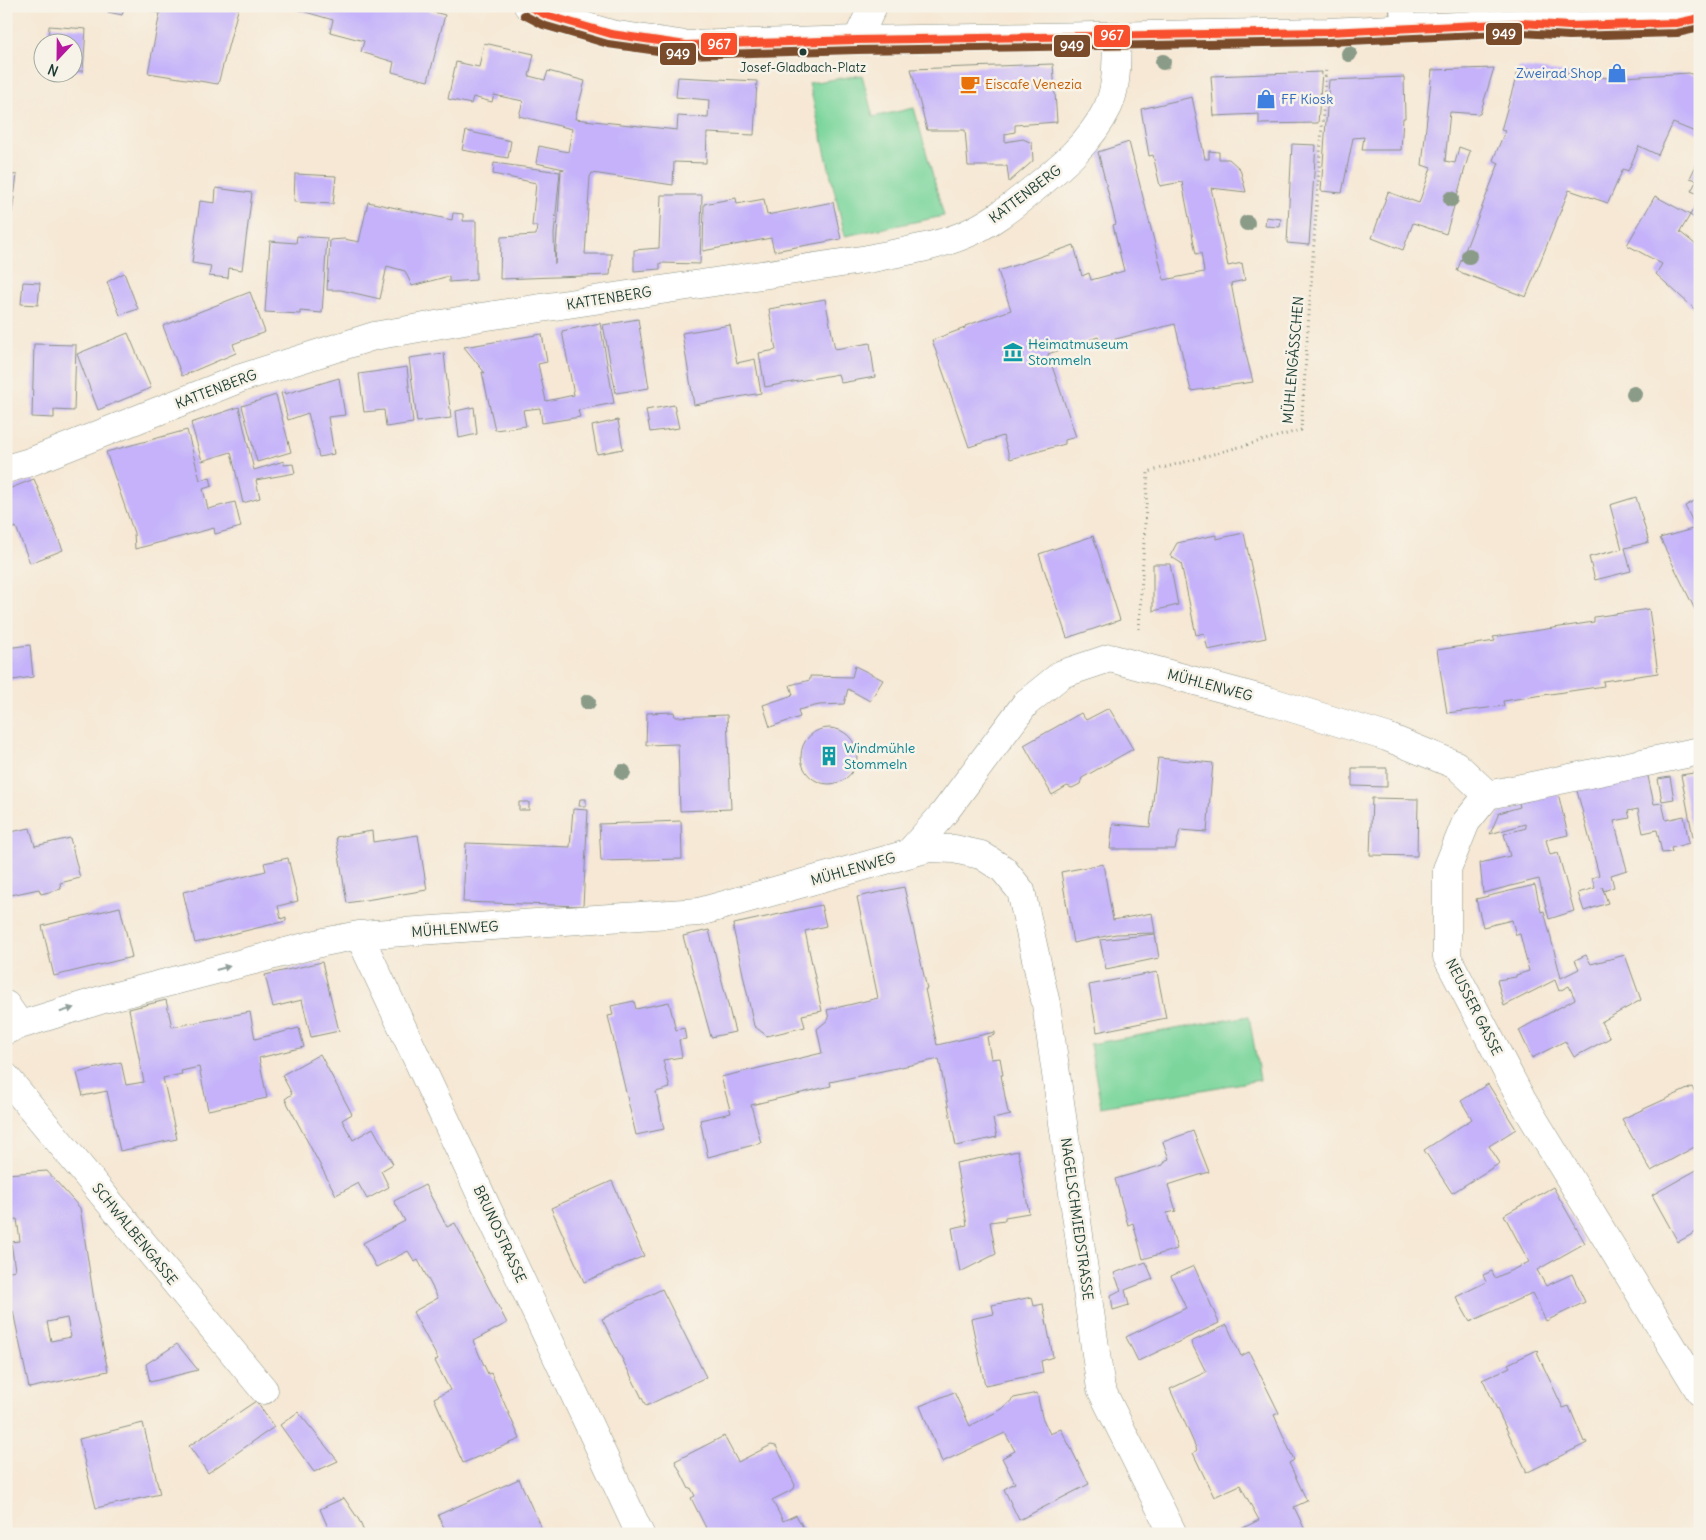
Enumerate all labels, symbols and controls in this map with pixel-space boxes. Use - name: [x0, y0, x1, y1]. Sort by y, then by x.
- line badge: 949: [1485, 22, 1523, 46]
- line badge: 967: [1093, 24, 1131, 48]
- text: 949: [1492, 25, 1516, 43]
- text: 967: [1101, 26, 1124, 44]
- north arrow: [32, 32, 82, 82]
- line badge: 967: [700, 32, 738, 56]
- line badge: 949: [1053, 34, 1091, 58]
- text: 967: [708, 35, 731, 53]
- text: 949: [1060, 37, 1084, 55]
- line badge: 949: [659, 42, 697, 66]
- text: 949: [666, 45, 690, 63]
- marker: Josef-Gladbach-Platz: [798, 47, 808, 57]
- place label: Josef-Gladbach-Platz: [740, 59, 866, 76]
- text: N: [45, 60, 61, 80]
- shop icon: Zweirad Shop: [1606, 62, 1628, 84]
- place label: Zweirad Shop: [1516, 64, 1602, 82]
- cafe icon: Eiscafe Venezia: [959, 73, 981, 95]
- place label: Eiscafe Venezia: [985, 75, 1082, 93]
- shop icon: FF Kiosk: [1255, 88, 1277, 110]
- place label: FF Kiosk: [1281, 90, 1333, 108]
- street label: KATTENBERG: [985, 161, 1065, 227]
- street label: KATTENBERG: [565, 282, 653, 314]
- street label: MÜHLENGÄSSCHEN: [1278, 295, 1308, 425]
- place label: Heimatmuseum Stommeln: [1028, 335, 1128, 369]
- museum icon: Heimatmuseum Stommeln: [1002, 341, 1024, 363]
- street label: KATTENBERG: [173, 365, 259, 413]
- street label: MÜHLENWEG: [1165, 665, 1255, 705]
- place label: Windmühle Stommeln: [844, 739, 915, 773]
- building icon: Windmühle Stommeln: [818, 745, 840, 767]
- street label: MÜHLENWEG: [809, 848, 897, 890]
- street label: MÜHLENWEG: [411, 917, 499, 941]
- street label: NEUSSER GASSE: [1442, 956, 1506, 1058]
- one-way arrow: [216, 964, 231, 972]
- one-way arrow: [59, 1006, 74, 1014]
- street label: NAGELSCHMIEDSTRASSE: [1057, 1137, 1097, 1301]
- street label: SCHWALBENGASSE: [88, 1179, 182, 1289]
- street label: BRUNOSTRASSE: [470, 1183, 530, 1285]

